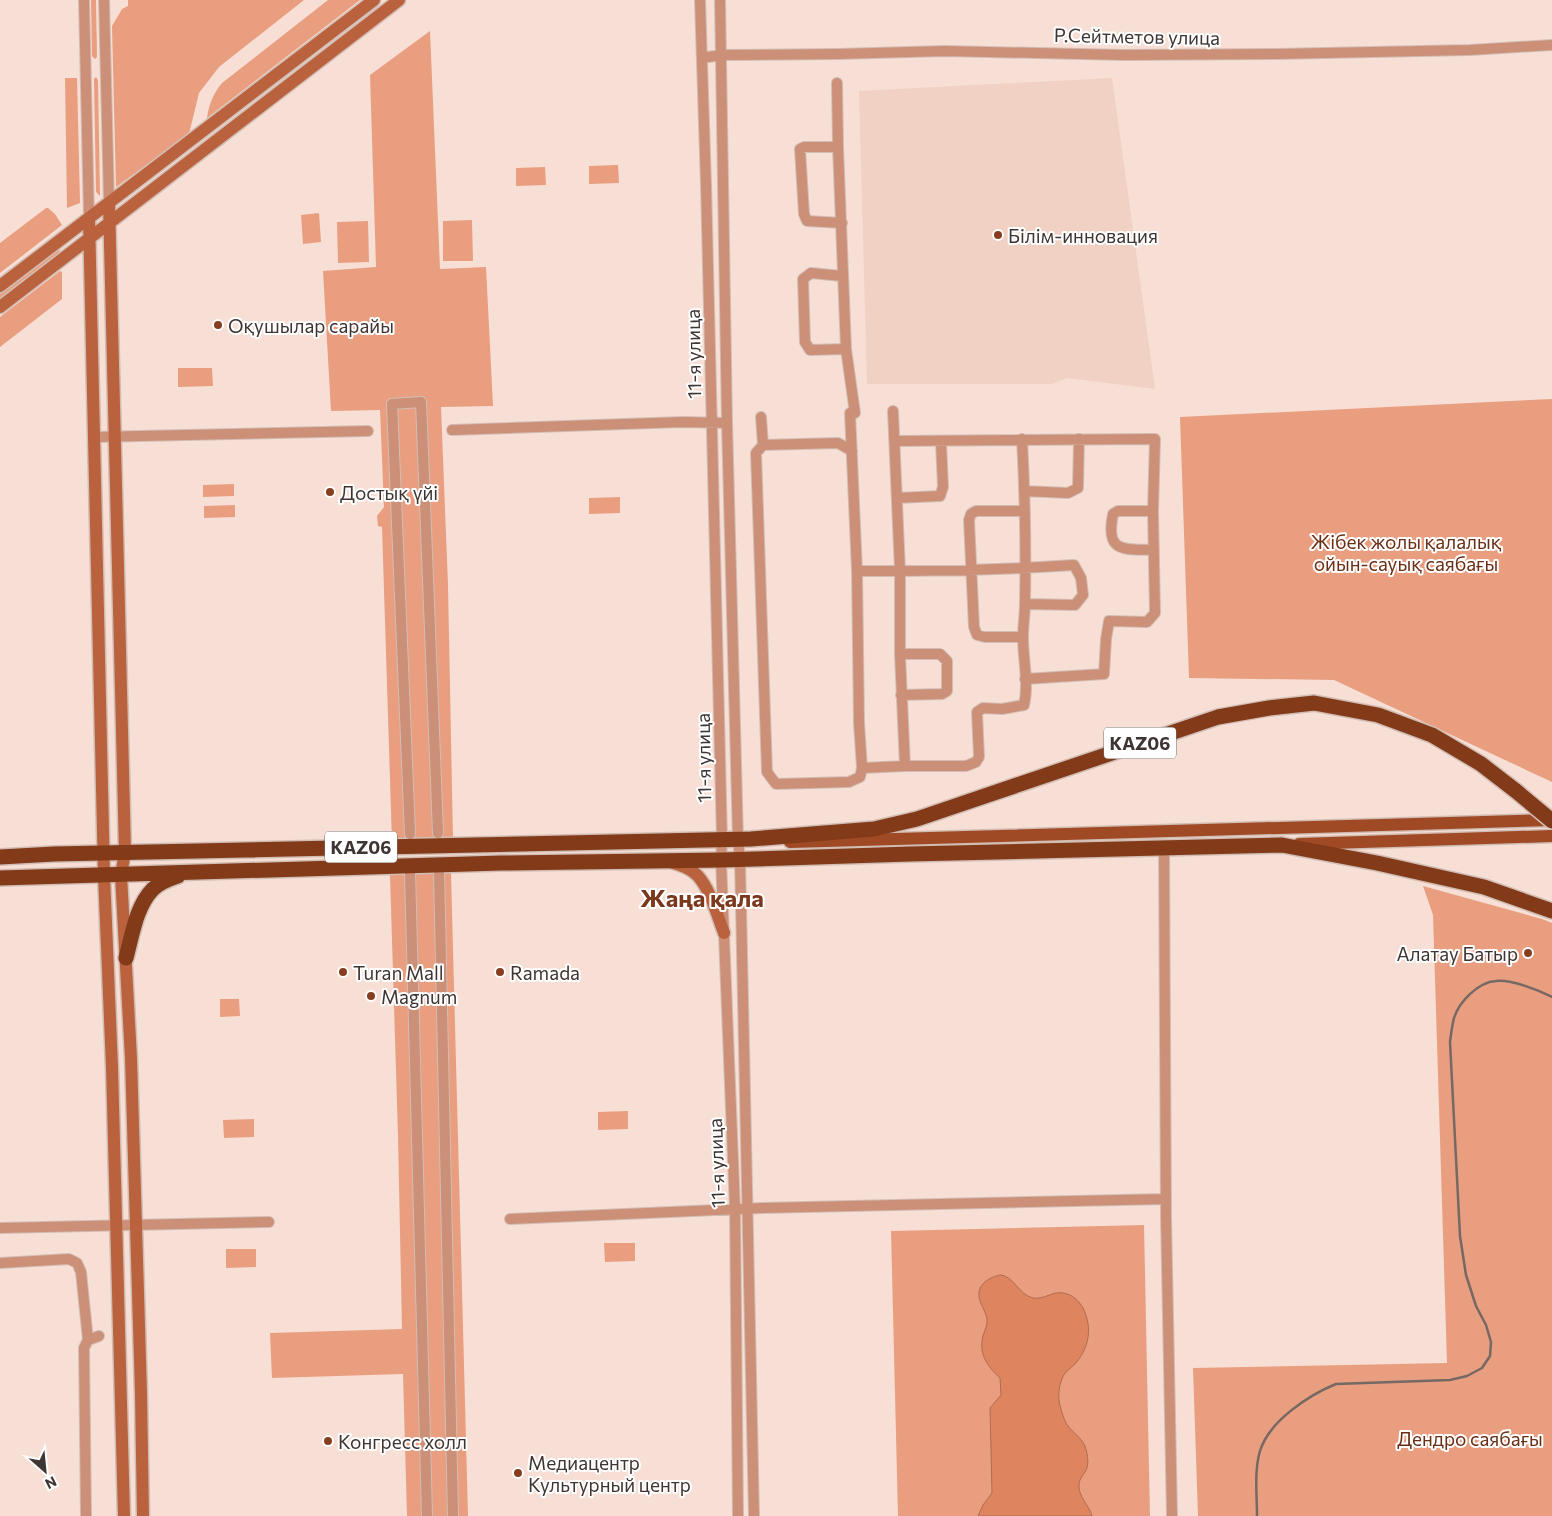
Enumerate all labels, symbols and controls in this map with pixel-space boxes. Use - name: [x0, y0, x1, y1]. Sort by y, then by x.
- street label: Р.Сейтметов улица: [1054, 23, 1220, 49]
- place label: Білім-инновация: [1008, 224, 1158, 247]
- marker: Білім-инновация: [992, 229, 1004, 241]
- street label: 11-я улица: [681, 309, 705, 399]
- place label: Оқушылар сарайы: [228, 314, 394, 337]
- marker: Оқушылар сарайы: [212, 319, 224, 331]
- place label: Достық үйі: [340, 481, 438, 504]
- marker: Достық үйі: [324, 486, 336, 498]
- park label: Жібек жолы қалалық ойын-сауық саябағы: [1311, 530, 1502, 575]
- street label: 11-я улица: [691, 713, 715, 803]
- road number: KАZ06: [1104, 728, 1176, 758]
- road number: KАZ06: [325, 832, 397, 862]
- district label: Жаңа қала: [640, 883, 764, 912]
- place label: Алатау Батыр: [1396, 942, 1518, 965]
- marker: Алатау Батыр: [1522, 947, 1534, 959]
- place label: Turan Mall: [353, 961, 444, 984]
- place label: Ramada: [510, 961, 580, 984]
- marker: Turan Mall: [337, 966, 349, 978]
- marker: Ramada: [494, 966, 506, 978]
- place label: Magnum: [381, 985, 457, 1008]
- marker: Magnum: [365, 990, 377, 1002]
- street label: 11-я улица: [703, 1118, 729, 1208]
- park label: Дендро саябағы: [1397, 1427, 1543, 1450]
- place label: Конгресс холл: [338, 1430, 467, 1453]
- marker: Конгресс холл: [322, 1435, 334, 1447]
- north arrow: [20, 1446, 70, 1496]
- place label: Медиацентр Культурный центр: [528, 1451, 691, 1496]
- marker: Медиацентр Культурный центр: [512, 1467, 524, 1479]
- text: N: [43, 1473, 60, 1493]

